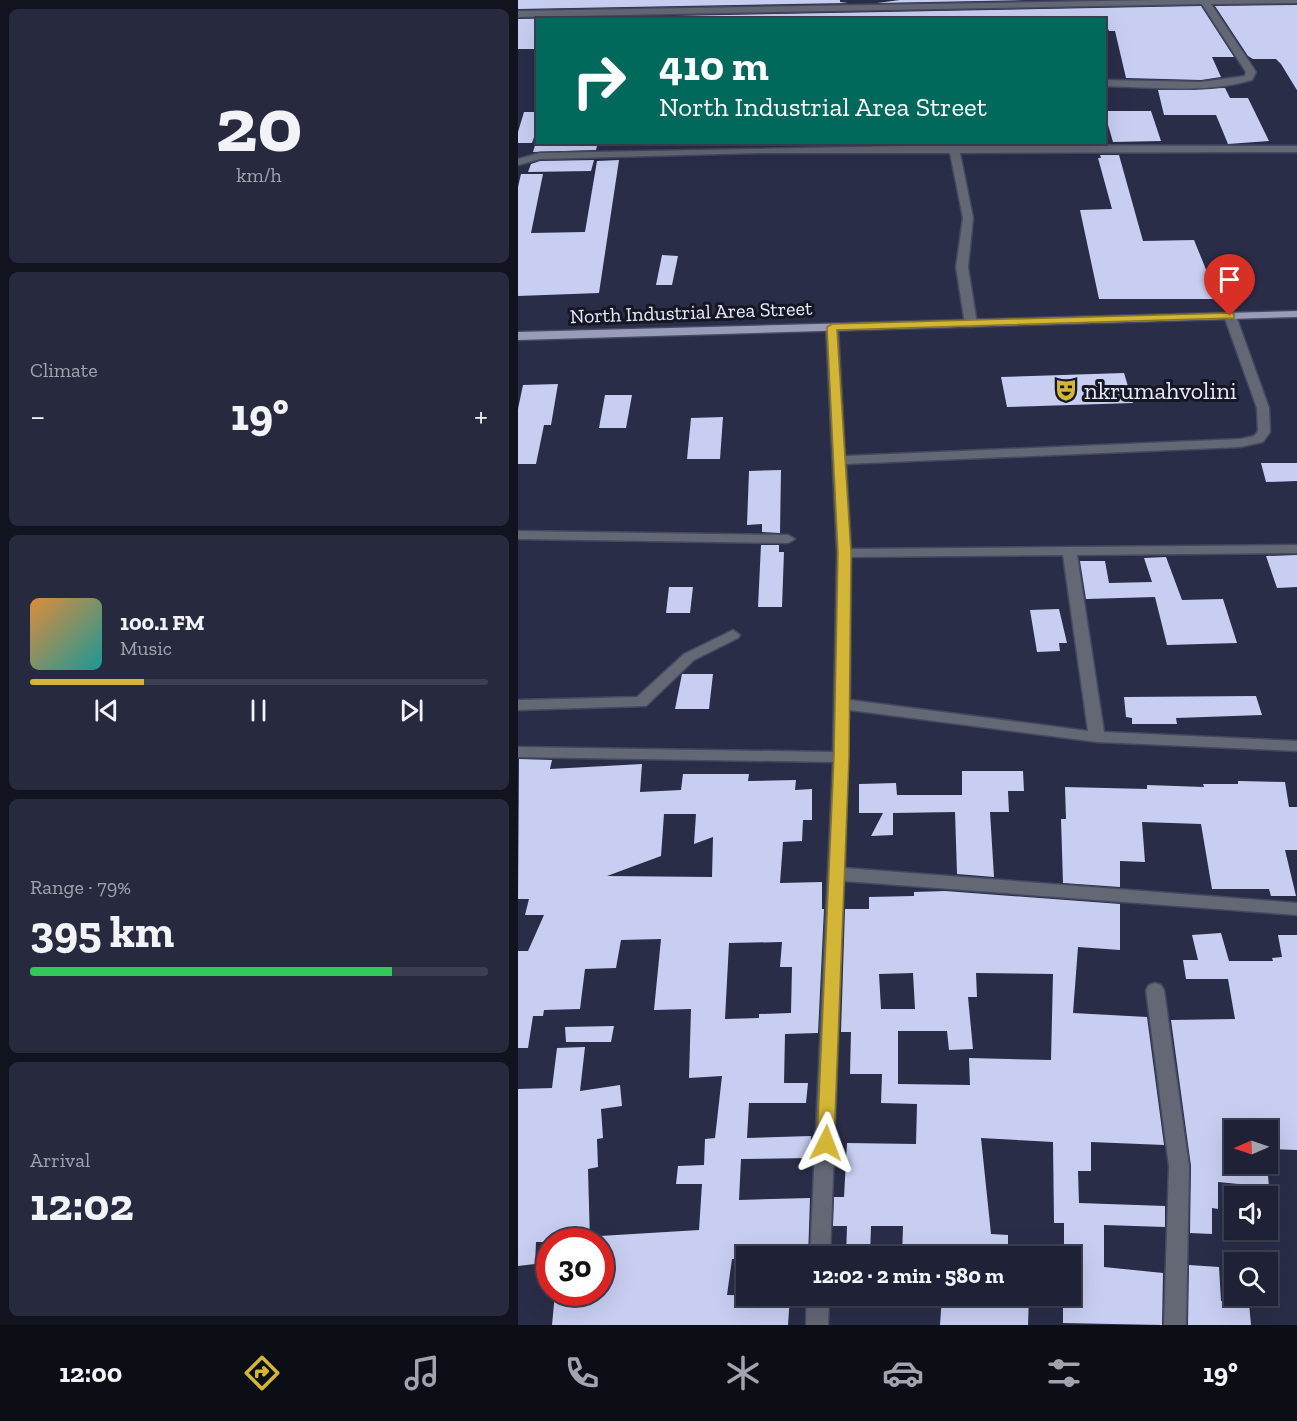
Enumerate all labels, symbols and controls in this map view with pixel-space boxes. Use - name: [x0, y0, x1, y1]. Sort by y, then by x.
- text: 410 m: [659, 40, 769, 91]
- icon: right: [560, 42, 638, 120]
- text: 20: [216, 77, 302, 171]
- text: North Industrial Area Street: [659, 91, 987, 123]
- text: km/h: [236, 163, 282, 187]
- pin: [1204, 254, 1255, 316]
- icon: arrive: [1213, 263, 1246, 296]
- street label: North Industrial Area Street: [569, 296, 813, 328]
- text: Climate: [30, 358, 98, 382]
- place label: nkrumahvolini: [1084, 376, 1237, 405]
- theatre icon: nkrumahvolini: [1053, 377, 1079, 403]
- text: 19°: [231, 388, 289, 442]
- text: −: [30, 396, 45, 435]
- text: +: [474, 396, 488, 435]
- text: 100.1 FM: [120, 609, 205, 636]
- text: Music: [120, 636, 172, 660]
- icon: previous: [90, 694, 123, 727]
- icon: pause: [242, 694, 275, 727]
- icon: next: [395, 694, 428, 727]
- text: Range · 79%: [30, 875, 131, 899]
- text: 395 km: [30, 905, 174, 959]
- position arrow: [794, 1111, 858, 1175]
- north arrow: [1224, 1120, 1278, 1174]
- map controls: [1224, 1120, 1278, 1306]
- text: Arrival: [30, 1148, 90, 1172]
- text: 12:02: [30, 1178, 134, 1232]
- button: sound: [1224, 1186, 1278, 1240]
- speed limit sign: 30: [536, 1228, 614, 1306]
- button: search: [1224, 1252, 1278, 1306]
- text: 12:02 · 2 min · 580 m: [813, 1262, 1004, 1289]
- icon: directions: [241, 1352, 283, 1394]
- icon: music: [401, 1352, 443, 1394]
- icon: phone: [561, 1352, 603, 1394]
- icon: climate: [722, 1352, 764, 1394]
- icon: car: [882, 1352, 924, 1394]
- icon: filters: [1043, 1352, 1085, 1394]
- text: 12:00: [59, 1357, 122, 1389]
- text: 19°: [1203, 1357, 1238, 1389]

